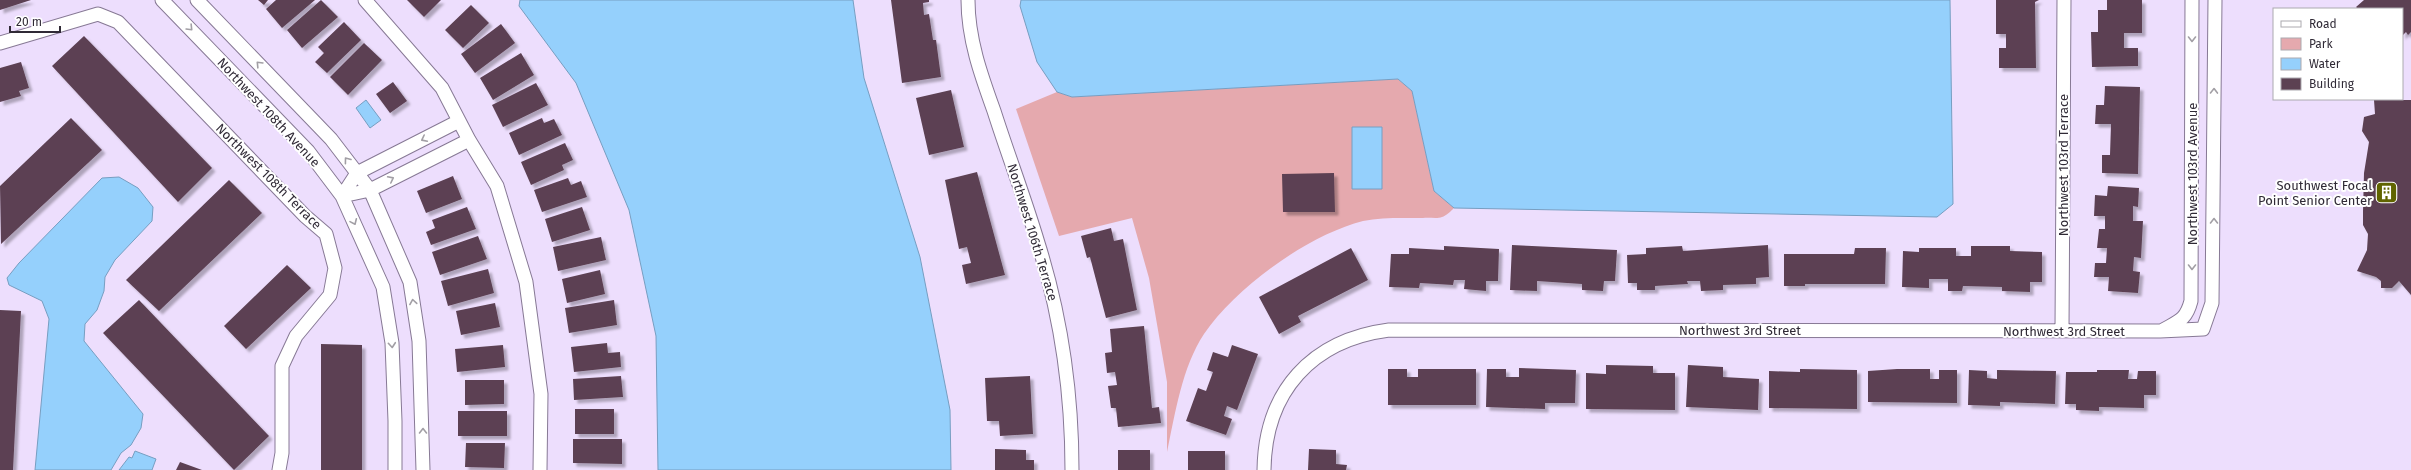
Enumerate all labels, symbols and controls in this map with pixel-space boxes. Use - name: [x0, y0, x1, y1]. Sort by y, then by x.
- scale bar: [10, 8, 60, 34]
- legend: [2273, 8, 2403, 100]
- text: 20 m: [16, 15, 42, 29]
- text: Road: [2309, 17, 2337, 31]
- one-way arrow: [185, 23, 192, 31]
- one-way arrow: [2188, 36, 2196, 42]
- text: Park: [2309, 37, 2333, 51]
- street label: Northwest 108th Avenue: [214, 55, 323, 170]
- text: Water: [2309, 57, 2341, 71]
- one-way arrow: [256, 61, 264, 69]
- text: Building: [2309, 77, 2355, 91]
- one-way arrow: [2210, 88, 2218, 94]
- street label: Northwest 103rd Terrace: [2056, 94, 2071, 236]
- street label: Northwest 103rd Avenue: [2185, 103, 2200, 245]
- street label: Northwest 108th Terrace: [213, 120, 325, 232]
- one-way arrow: [421, 134, 429, 141]
- one-way arrow: [345, 157, 352, 164]
- street label: Northwest 106th Terrace: [1004, 162, 1061, 303]
- one-way arrow: [387, 177, 395, 184]
- place label: Southwest Focal Point Senior Center: [2258, 178, 2372, 208]
- building icon: Southwest Focal Point Senior Center: [2374, 179, 2400, 205]
- one-way arrow: [2210, 218, 2218, 224]
- one-way arrow: [349, 219, 357, 226]
- one-way arrow: [2188, 264, 2196, 270]
- one-way arrow: [409, 299, 418, 305]
- street label: Northwest 3rd Street: [1679, 323, 1801, 338]
- street label: Northwest 3rd Street: [2003, 324, 2125, 339]
- one-way arrow: [387, 342, 396, 348]
- one-way arrow: [419, 428, 427, 434]

